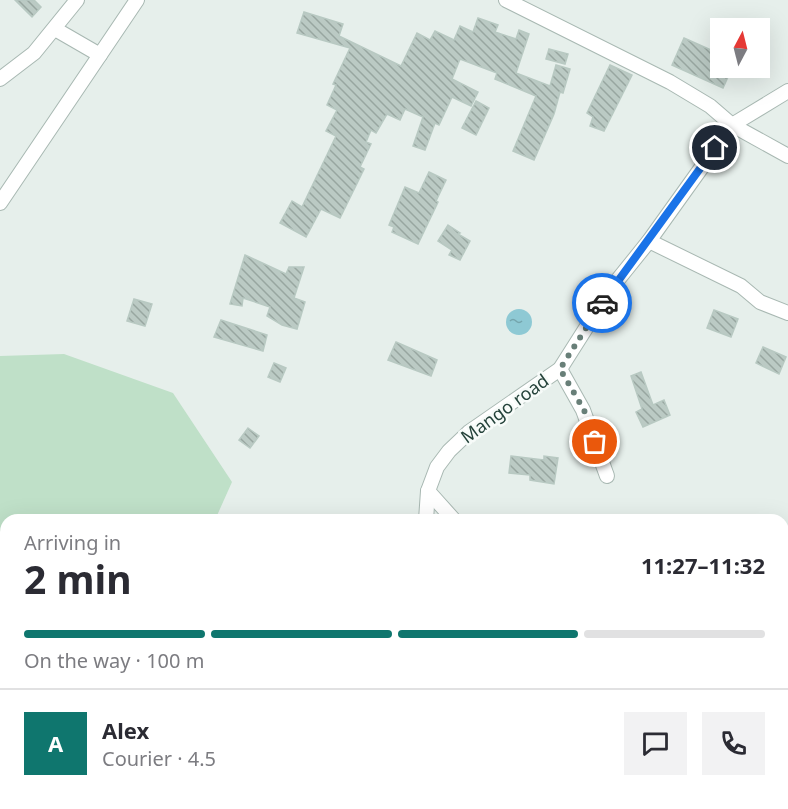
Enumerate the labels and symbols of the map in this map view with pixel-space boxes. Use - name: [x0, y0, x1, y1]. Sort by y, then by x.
- north arrow: [710, 18, 770, 78]
- pin: [689, 122, 740, 173]
- courier: [572, 273, 632, 333]
- street label: Mango road: [456, 368, 553, 448]
- pin: [569, 416, 620, 467]

